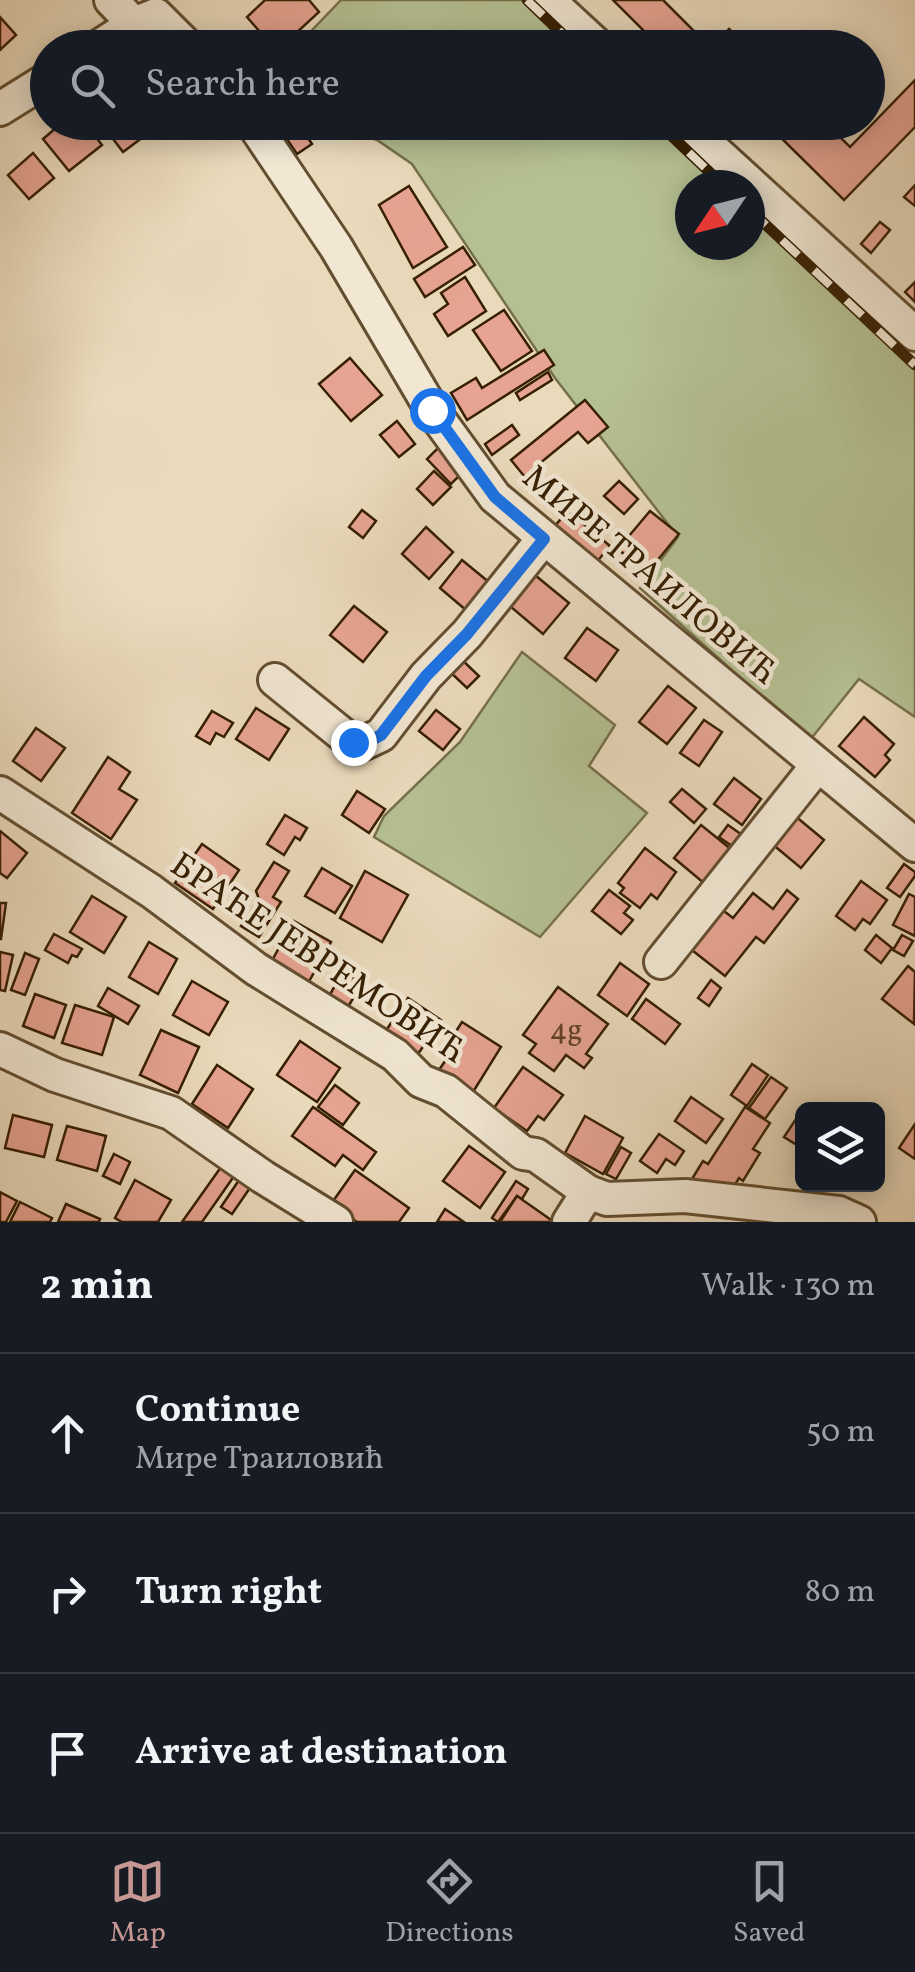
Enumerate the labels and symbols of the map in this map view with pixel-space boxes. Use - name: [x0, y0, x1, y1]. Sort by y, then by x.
- north arrow: [675, 170, 765, 260]
- route start: [410, 388, 456, 434]
- street label: МИРЕ ТРАИЛОВИЋ: [511, 455, 787, 697]
- route end: [331, 720, 377, 766]
- street label: БРАЋЕ ЈЕВРЕМОВИЋ: [160, 842, 475, 1076]
- house number: 4g: [549, 1010, 583, 1052]

